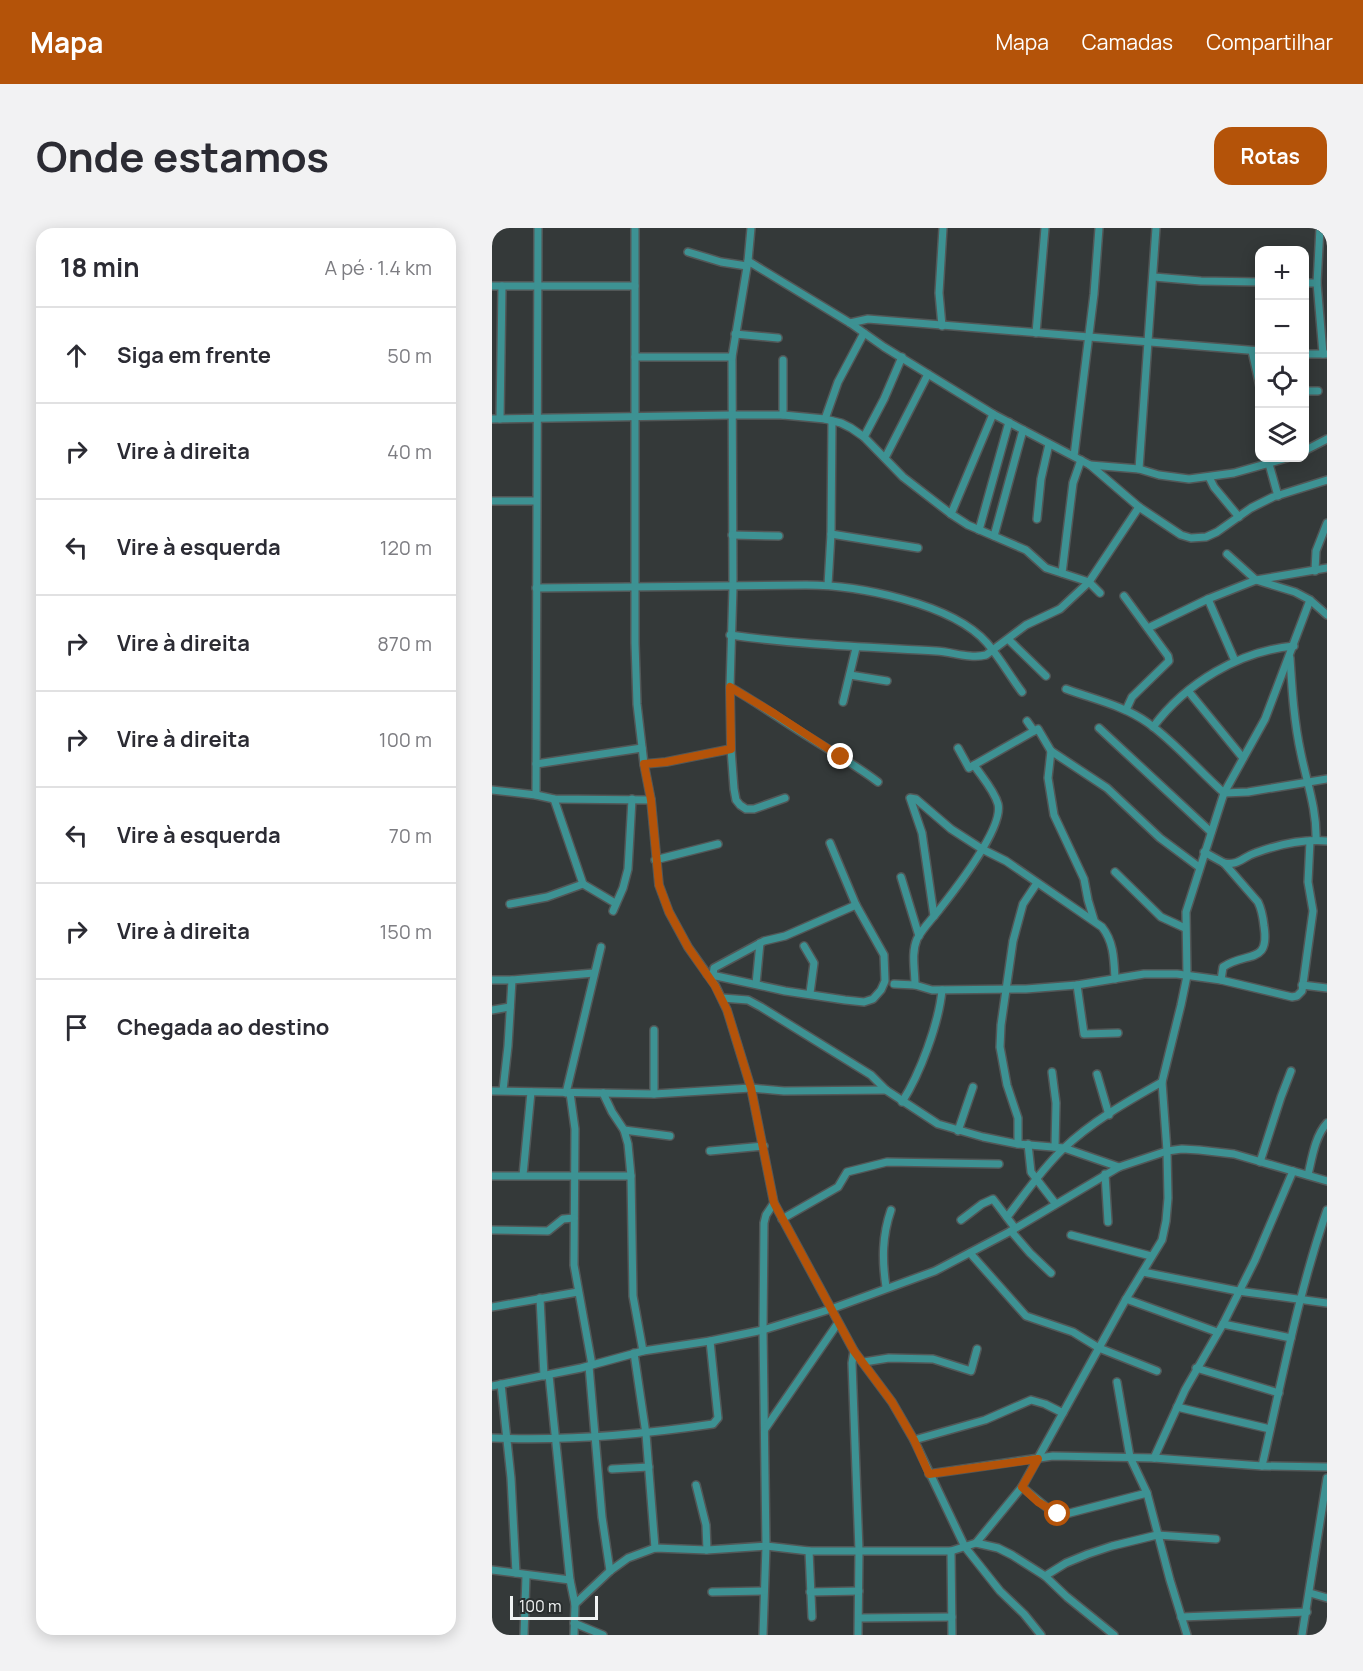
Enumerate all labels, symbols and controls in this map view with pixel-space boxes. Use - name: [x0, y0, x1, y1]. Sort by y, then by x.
- text: Mapa: [30, 23, 103, 61]
- text: Mapa: [995, 28, 1049, 56]
- text: Camadas: [1082, 28, 1173, 56]
- text: Compartilhar: [1206, 28, 1333, 56]
- text: Onde estamos: [36, 127, 329, 185]
- button: Rotas: [1214, 127, 1327, 185]
- map controls: [1255, 246, 1309, 462]
- button: +: [1255, 246, 1309, 300]
- text: 18 min: [60, 249, 139, 285]
- text: A pé · 1.4 km: [325, 254, 432, 281]
- button: −: [1255, 300, 1309, 354]
- icon: ahead: [60, 339, 93, 372]
- text: Siga em frente: [117, 340, 271, 370]
- text: 50 m: [387, 342, 432, 369]
- button: locate: [1255, 354, 1309, 408]
- button: layers: [1255, 408, 1309, 462]
- icon: right: [60, 435, 93, 468]
- text: Vire à direita: [117, 436, 250, 466]
- text: 40 m: [387, 438, 432, 465]
- icon: left: [60, 531, 93, 564]
- text: Vire à esquerda: [117, 532, 281, 562]
- text: 120 m: [380, 534, 432, 561]
- icon: right: [60, 627, 93, 660]
- text: Vire à direita: [117, 628, 250, 658]
- text: 870 m: [377, 630, 432, 657]
- icon: right: [60, 723, 93, 756]
- text: Vire à direita: [117, 724, 250, 754]
- text: 100 m: [379, 726, 432, 753]
- route end: [827, 743, 853, 769]
- icon: left: [60, 819, 93, 852]
- text: Vire à esquerda: [117, 820, 281, 850]
- text: 70 m: [389, 822, 432, 849]
- icon: right: [60, 915, 93, 948]
- text: Vire à direita: [117, 916, 250, 946]
- text: 150 m: [379, 918, 432, 945]
- icon: arrive: [60, 1011, 93, 1044]
- text: Chegada ao destino: [117, 1012, 329, 1042]
- route start: [1044, 1500, 1070, 1526]
- scale bar: [510, 1593, 598, 1620]
- text: 100 m: [519, 1595, 562, 1617]

